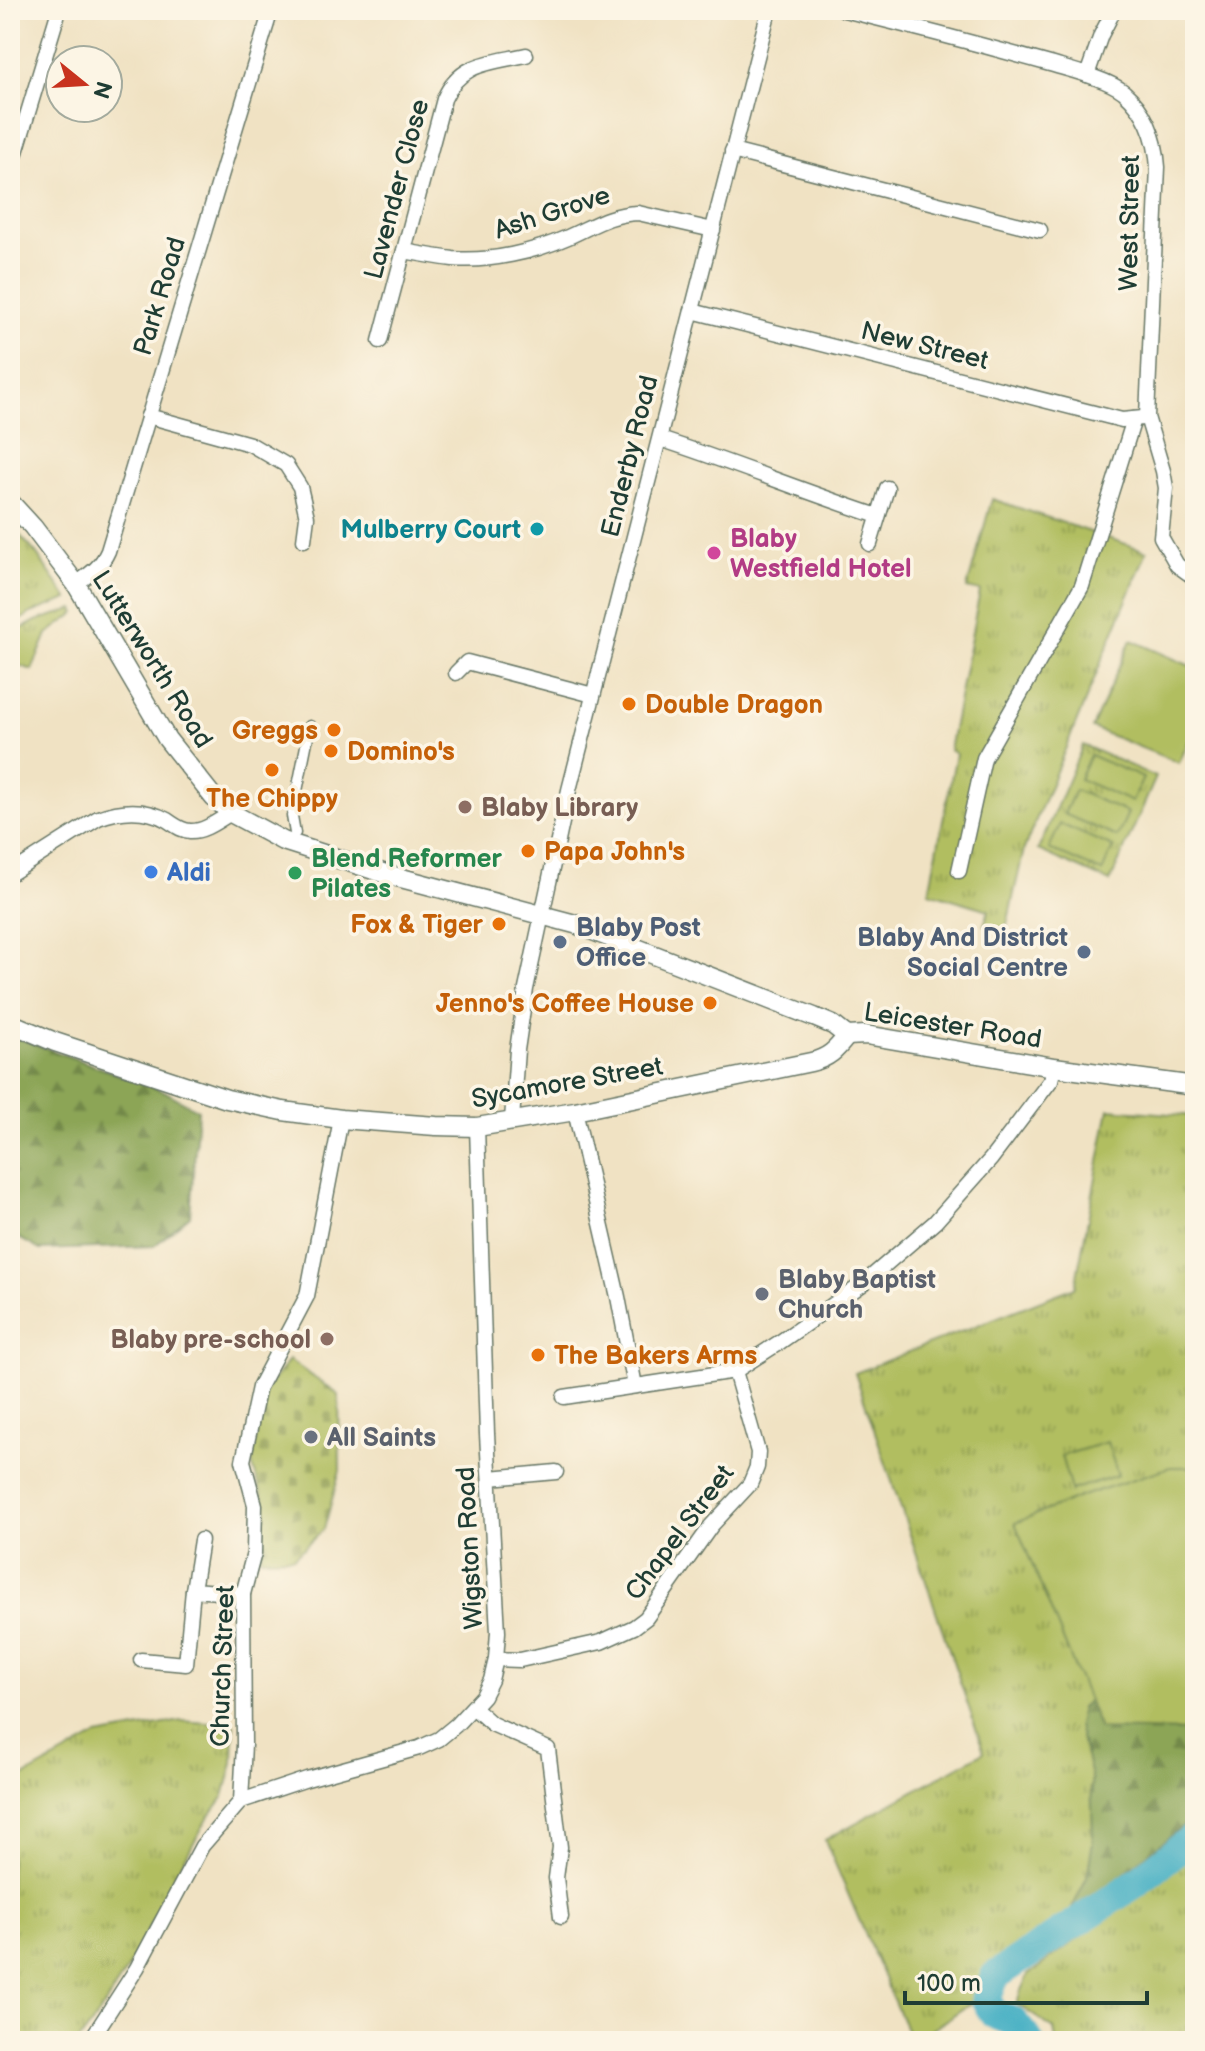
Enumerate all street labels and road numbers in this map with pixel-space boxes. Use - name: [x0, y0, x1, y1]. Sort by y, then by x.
- street label: Lavender Close: [359, 96, 436, 283]
- street label: West Street: [1114, 155, 1147, 291]
- street label: Ash Grove: [491, 180, 614, 247]
- street label: Park Road: [128, 234, 193, 359]
- street label: New Street: [858, 316, 992, 377]
- street label: Enderby Road: [595, 372, 666, 541]
- street label: Lutterworth Road: [85, 565, 219, 754]
- street label: Leicester Road: [862, 997, 1044, 1056]
- street label: Sycamore Street: [469, 1051, 665, 1116]
- street label: Chapel Street: [619, 1459, 741, 1607]
- street label: Wigston Road: [451, 1466, 490, 1630]
- street label: Church Street: [205, 1584, 242, 1748]

